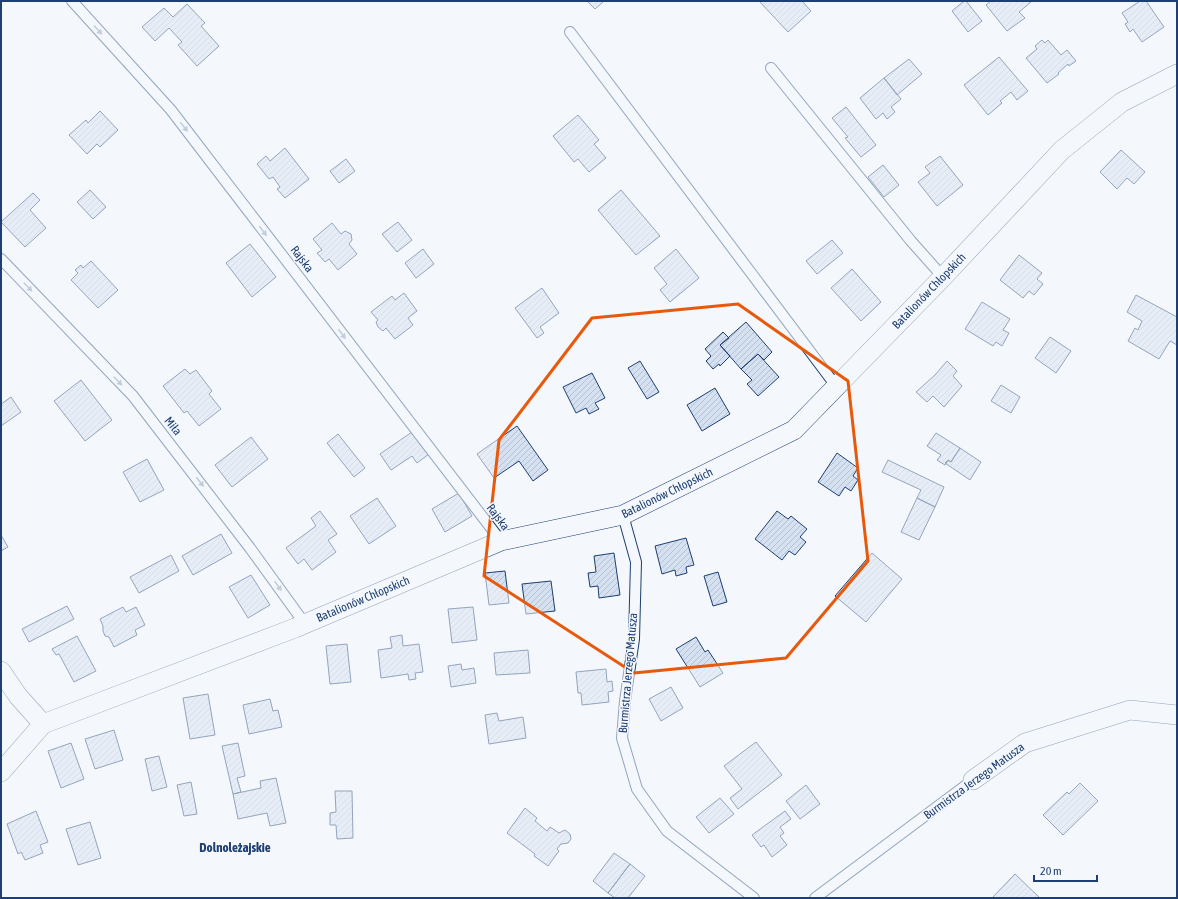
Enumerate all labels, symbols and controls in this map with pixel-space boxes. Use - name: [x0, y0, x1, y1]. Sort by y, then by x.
- one-way arrow: [94, 25, 103, 35]
- one-way arrow: [180, 122, 189, 133]
- one-way arrow: [259, 225, 268, 236]
- street label: Rajska: [288, 243, 316, 275]
- street label: Batalionów Chłopskich: [889, 250, 969, 332]
- one-way arrow: [23, 282, 33, 292]
- one-way arrow: [338, 328, 347, 339]
- one-way arrow: [114, 376, 123, 386]
- street label: Miła: [161, 414, 185, 438]
- street label: Batalionów Chłopskich: [619, 465, 715, 521]
- one-way arrow: [195, 477, 204, 488]
- street label: Rajska: [484, 501, 512, 533]
- street label: Batalionów Chłopskich: [314, 573, 412, 625]
- one-way arrow: [274, 581, 282, 591]
- street label: Burmistrza Jerzego Matusza: [616, 612, 640, 734]
- street label: Burmistrza Jerzego Matusza: [921, 740, 1027, 822]
- district label: Dolnoleżajskie: [199, 840, 271, 855]
- scale bar: [1034, 857, 1097, 883]
- text: 20 m: [1040, 864, 1062, 878]

